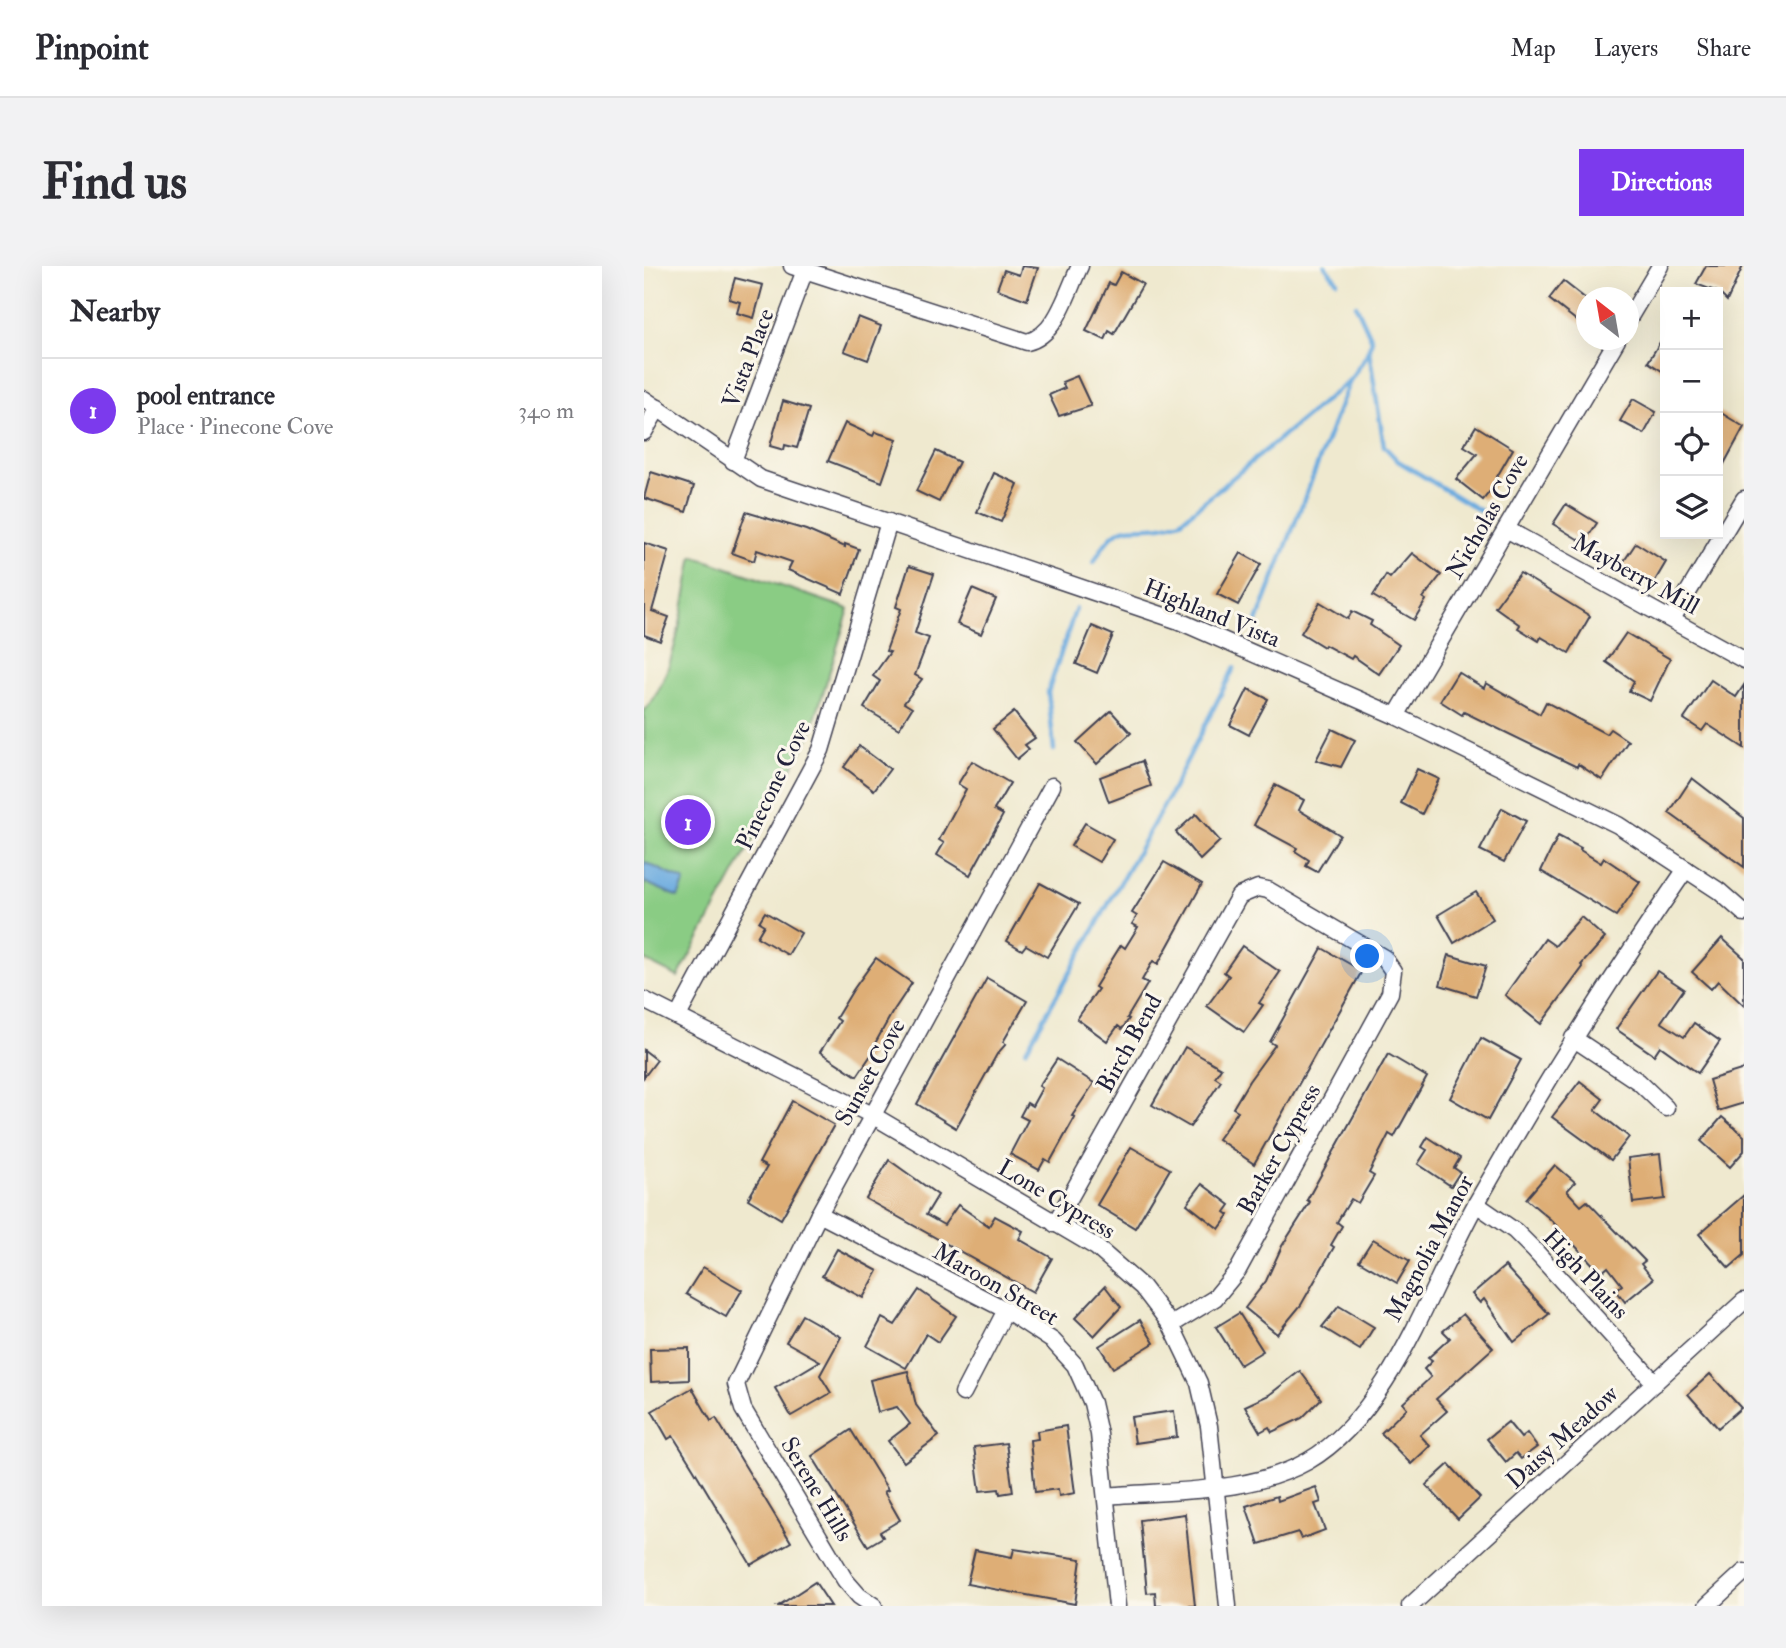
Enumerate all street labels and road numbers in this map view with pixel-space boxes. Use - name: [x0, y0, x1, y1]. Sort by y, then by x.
- street label: Vista Place: [715, 304, 782, 412]
- street label: Nicholas Cove: [1439, 448, 1536, 584]
- street label: Mayberry Mill: [1567, 527, 1705, 622]
- street label: Highland Vista: [1139, 572, 1286, 655]
- street label: Pinecone Cove: [729, 715, 818, 855]
- street label: Birch Bend: [1090, 988, 1169, 1098]
- street label: Sunset Cove: [828, 1013, 913, 1131]
- street label: Barker Cypress: [1231, 1078, 1328, 1220]
- street label: Lone Cypress: [992, 1152, 1121, 1247]
- street label: Magnolia Manor: [1378, 1170, 1481, 1327]
- street label: High Plains: [1536, 1223, 1635, 1326]
- street label: Maroon Street: [927, 1236, 1064, 1333]
- street label: Daisy Meadow: [1500, 1378, 1626, 1496]
- street label: Serene Hills: [773, 1431, 860, 1547]

